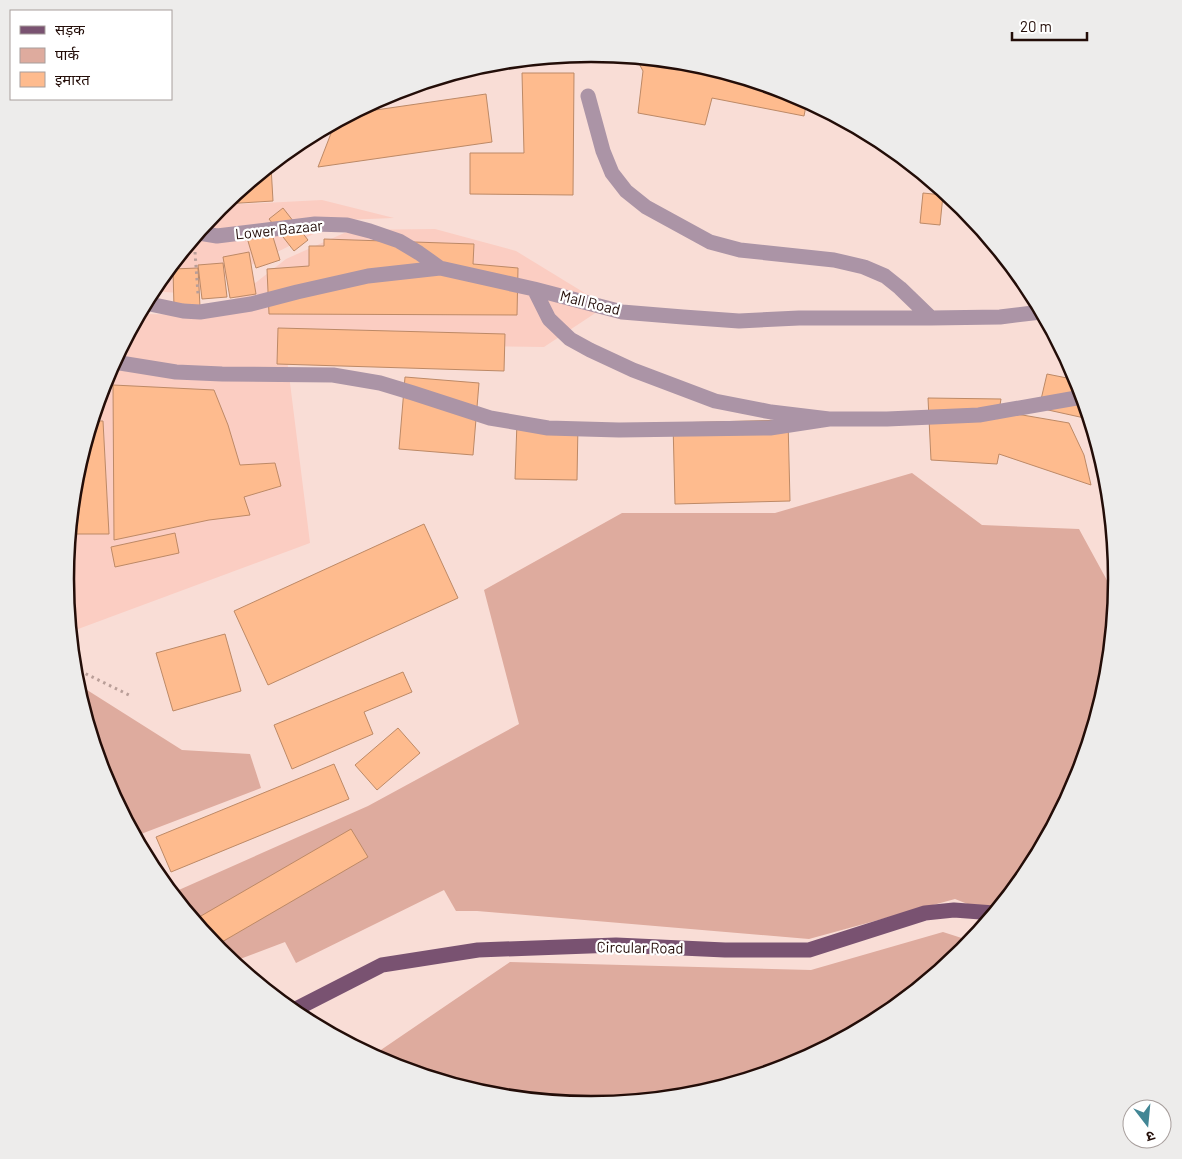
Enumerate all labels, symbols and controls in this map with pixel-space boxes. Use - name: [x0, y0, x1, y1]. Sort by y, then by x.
- legend: [10, 10, 172, 100]
- scale bar: [1012, 10, 1087, 42]
- text: 20 m: [1020, 17, 1052, 35]
- text: सड़क: [55, 20, 85, 38]
- text: पार्क: [55, 45, 79, 63]
- text: इमारत: [55, 70, 90, 88]
- street label: Lower Bazaar: [234, 215, 324, 243]
- street label: Mall Road: [558, 286, 622, 318]
- street label: Circular Road: [596, 937, 684, 957]
- north arrow: [1122, 1099, 1172, 1149]
- text: उ: [1144, 1128, 1157, 1146]

